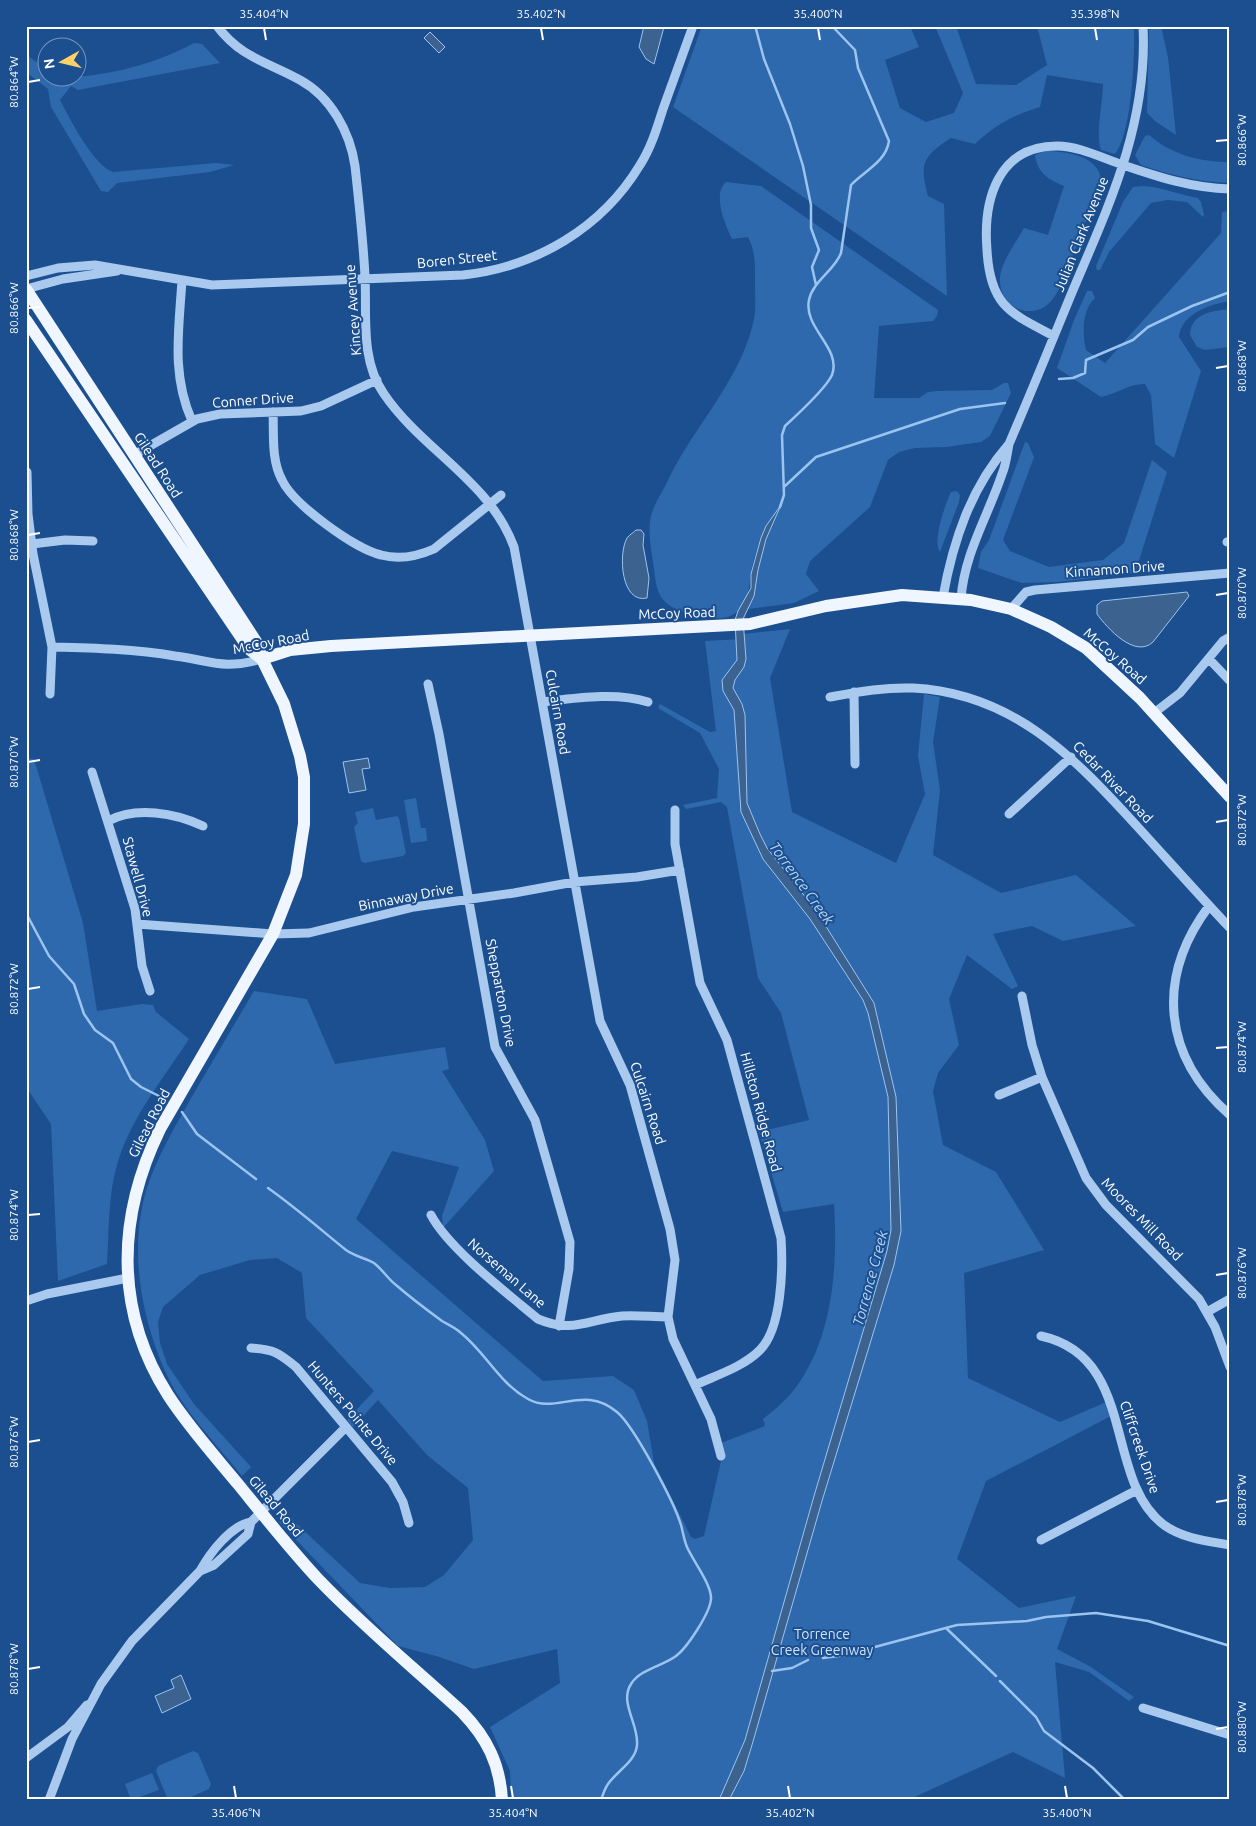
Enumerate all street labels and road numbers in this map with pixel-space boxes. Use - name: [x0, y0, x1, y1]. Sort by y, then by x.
- street label: Julian Clark Avenue: [1051, 174, 1111, 294]
- street label: Boren Street: [416, 247, 498, 271]
- street label: Kincey Avenue: [342, 264, 364, 356]
- street label: Conner Drive: [211, 389, 295, 411]
- street label: Gilead Road: [131, 429, 185, 501]
- street label: Kinnamon Drive: [1065, 558, 1165, 580]
- street label: McCoy Road: [638, 604, 716, 622]
- street label: McCoy Road: [1080, 624, 1150, 688]
- street label: McCoy Road: [231, 627, 311, 657]
- street label: Culcairn Road: [543, 668, 573, 756]
- street label: Cedar River Road: [1070, 738, 1156, 826]
- street label: Stawell Drive: [120, 835, 156, 919]
- street label: Binnaway Drive: [357, 880, 455, 914]
- street label: Shepparton Drive: [483, 938, 519, 1048]
- street label: Hillston Ridge Road: [737, 1051, 785, 1173]
- street label: Culcairn Road: [627, 1060, 669, 1146]
- street label: Gilead Road: [125, 1086, 173, 1160]
- street label: Moores Mill Road: [1098, 1174, 1186, 1264]
- street label: Norseman Lane: [465, 1235, 549, 1311]
- street label: Hunters Pointe Drive: [305, 1358, 401, 1468]
- street label: Cliffcreek Drive: [1117, 1399, 1163, 1495]
- street label: Gilead Road: [246, 1472, 306, 1540]

